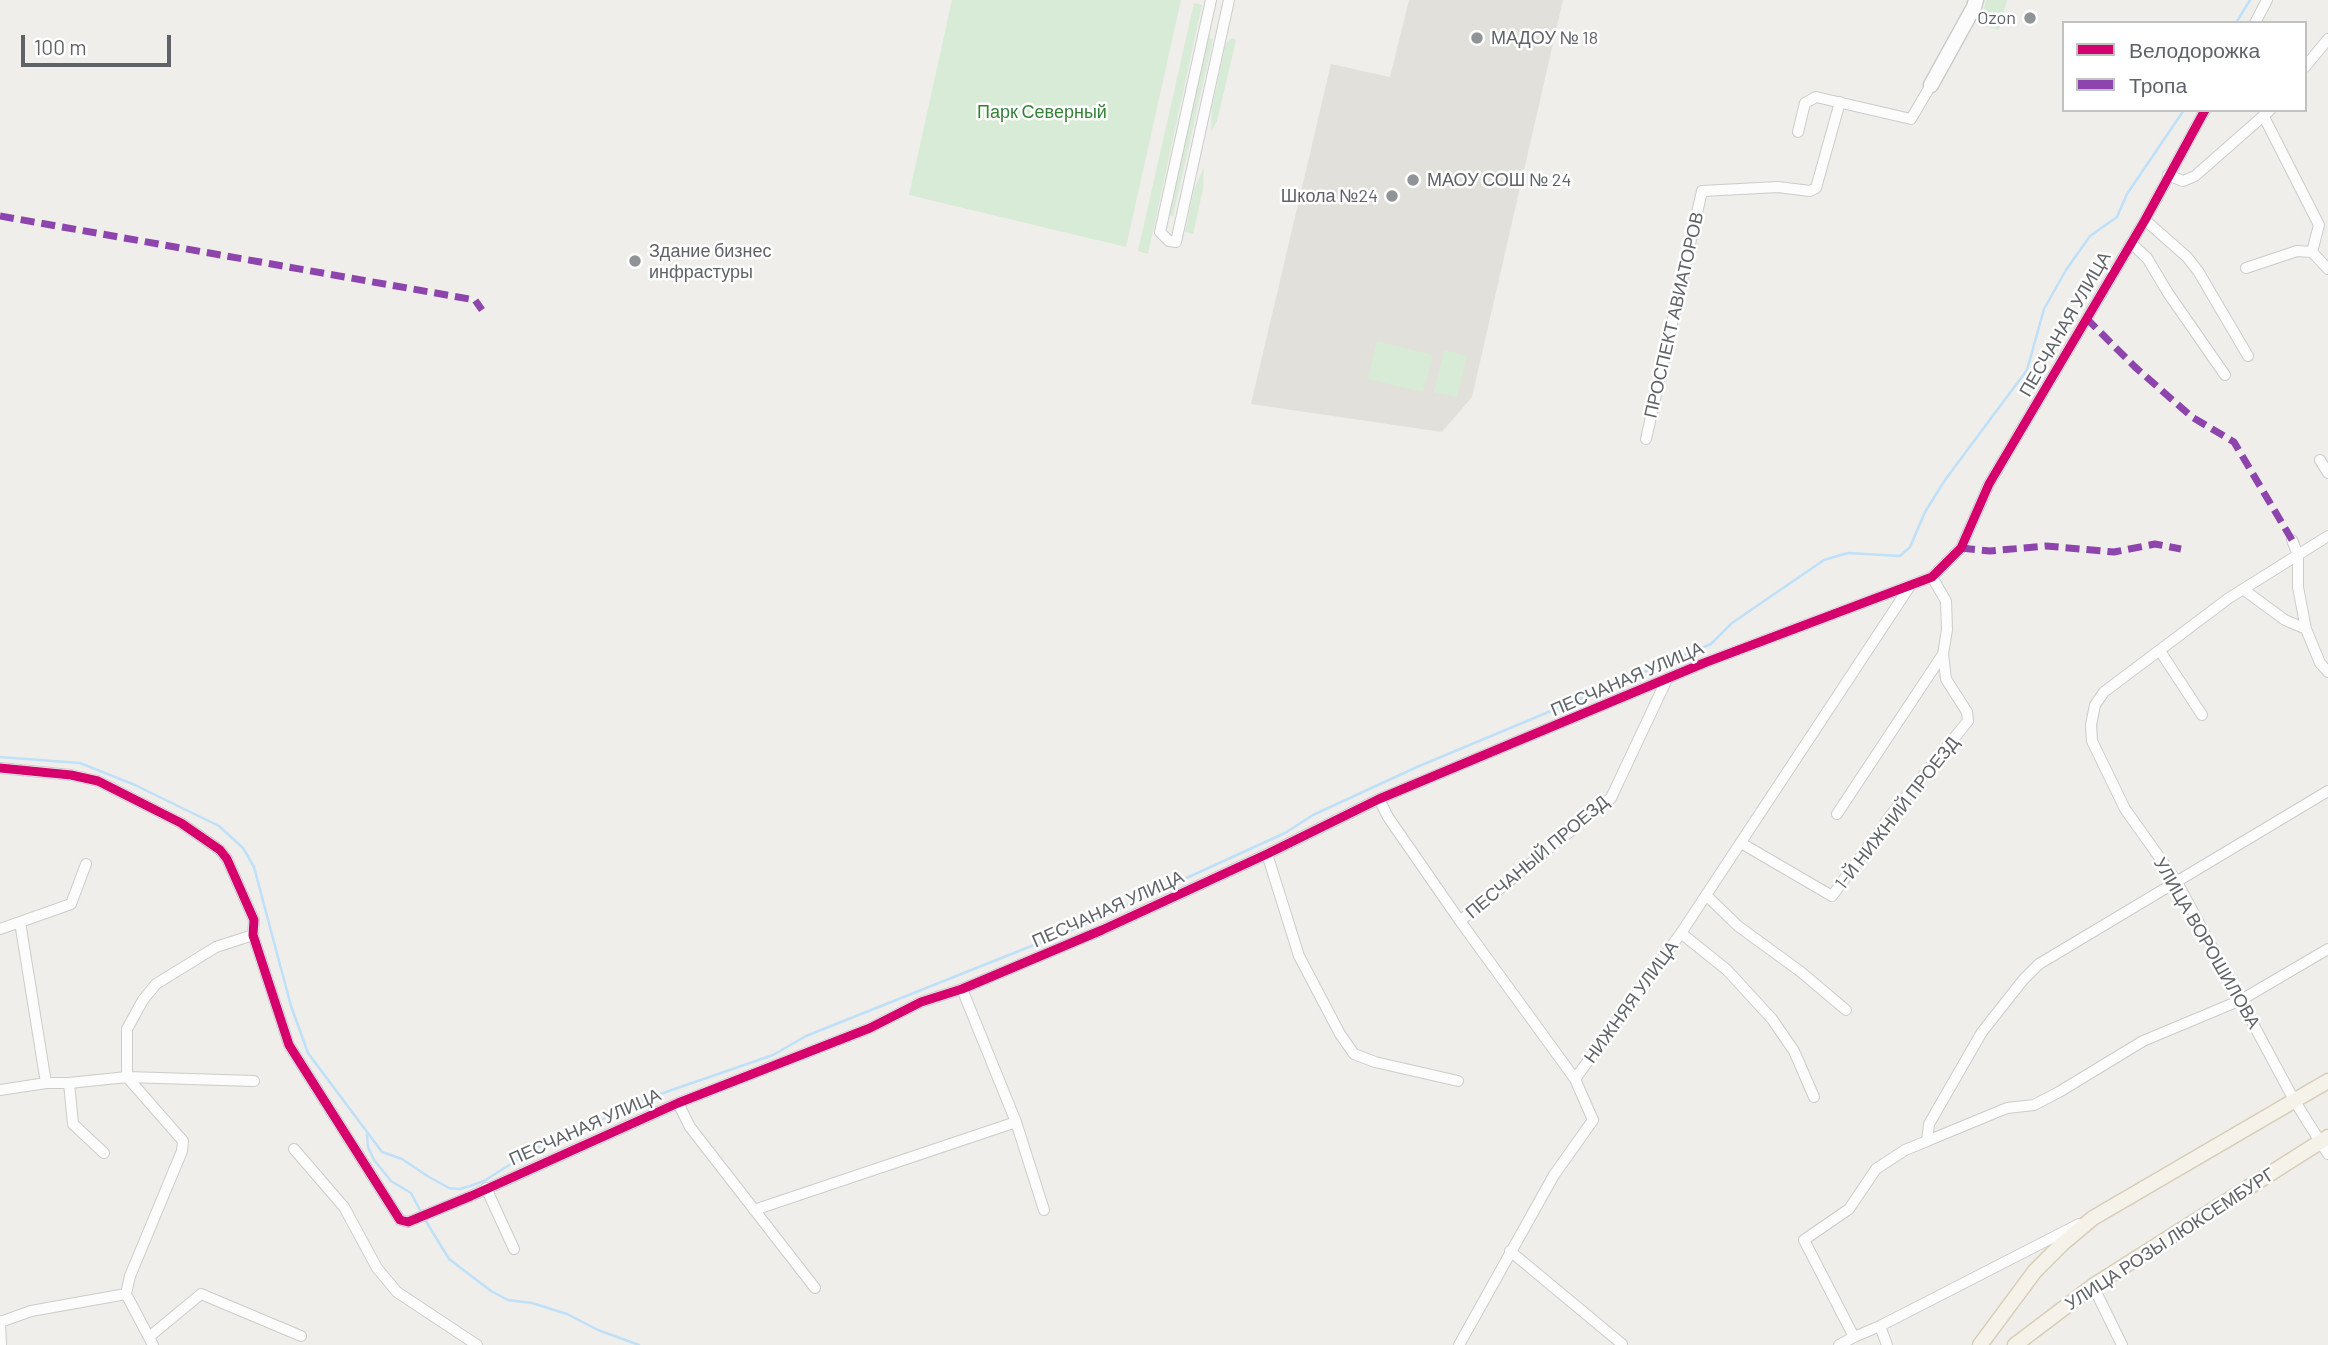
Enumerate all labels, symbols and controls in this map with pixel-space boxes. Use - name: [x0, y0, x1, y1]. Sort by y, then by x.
- place label: Ozon: [1977, 7, 2016, 29]
- marker: Ozon: [2022, 10, 2038, 26]
- scale bar: [24, 21, 175, 65]
- legend: [2062, 21, 2307, 112]
- place label: МАДОУ № 18: [1491, 27, 1598, 49]
- marker: МАДОУ № 18: [1469, 30, 1485, 46]
- text: 100 m: [34, 34, 87, 59]
- text: Велодорожка: [2129, 37, 2260, 62]
- text: Тропа: [2129, 72, 2187, 97]
- park label: Парк Северный: [977, 101, 1107, 123]
- place label: МАОУ СОШ № 24: [1427, 169, 1571, 191]
- marker: МАОУ СОШ № 24: [1405, 172, 1421, 188]
- place label: Школа №24: [1281, 185, 1378, 207]
- marker: Школа №24: [1384, 188, 1400, 204]
- street label: ПРОСПЕКТ АВИАТОРОВ: [1640, 210, 1708, 420]
- place label: Здание бизнес инфрастуры: [649, 240, 772, 282]
- street label: ПЕСЧАНАЯ УЛИЦА: [2015, 248, 2115, 400]
- marker: Здание бизнес инфрастуры: [627, 253, 643, 269]
- street label: ПЕСЧАНАЯ УЛИЦА: [1547, 637, 1707, 721]
- street label: 1-Й НИЖНИЙ ПРОЕЗД: [1831, 732, 1963, 894]
- street label: ПЕСЧАНЫЙ ПРОЕЗД: [1461, 791, 1613, 923]
- street label: УЛИЦА ВОРОШИЛОВА: [2149, 854, 2265, 1032]
- street label: ПЕСЧАНАЯ УЛИЦА: [1029, 866, 1187, 952]
- street label: НИЖНЯЯ УЛИЦА: [1579, 937, 1683, 1067]
- street label: ПЕСЧАНАЯ УЛИЦА: [506, 1084, 664, 1170]
- street label: УЛИЦА РОЗЫ ЛЮКСЕМБУРГ: [2061, 1163, 2279, 1315]

